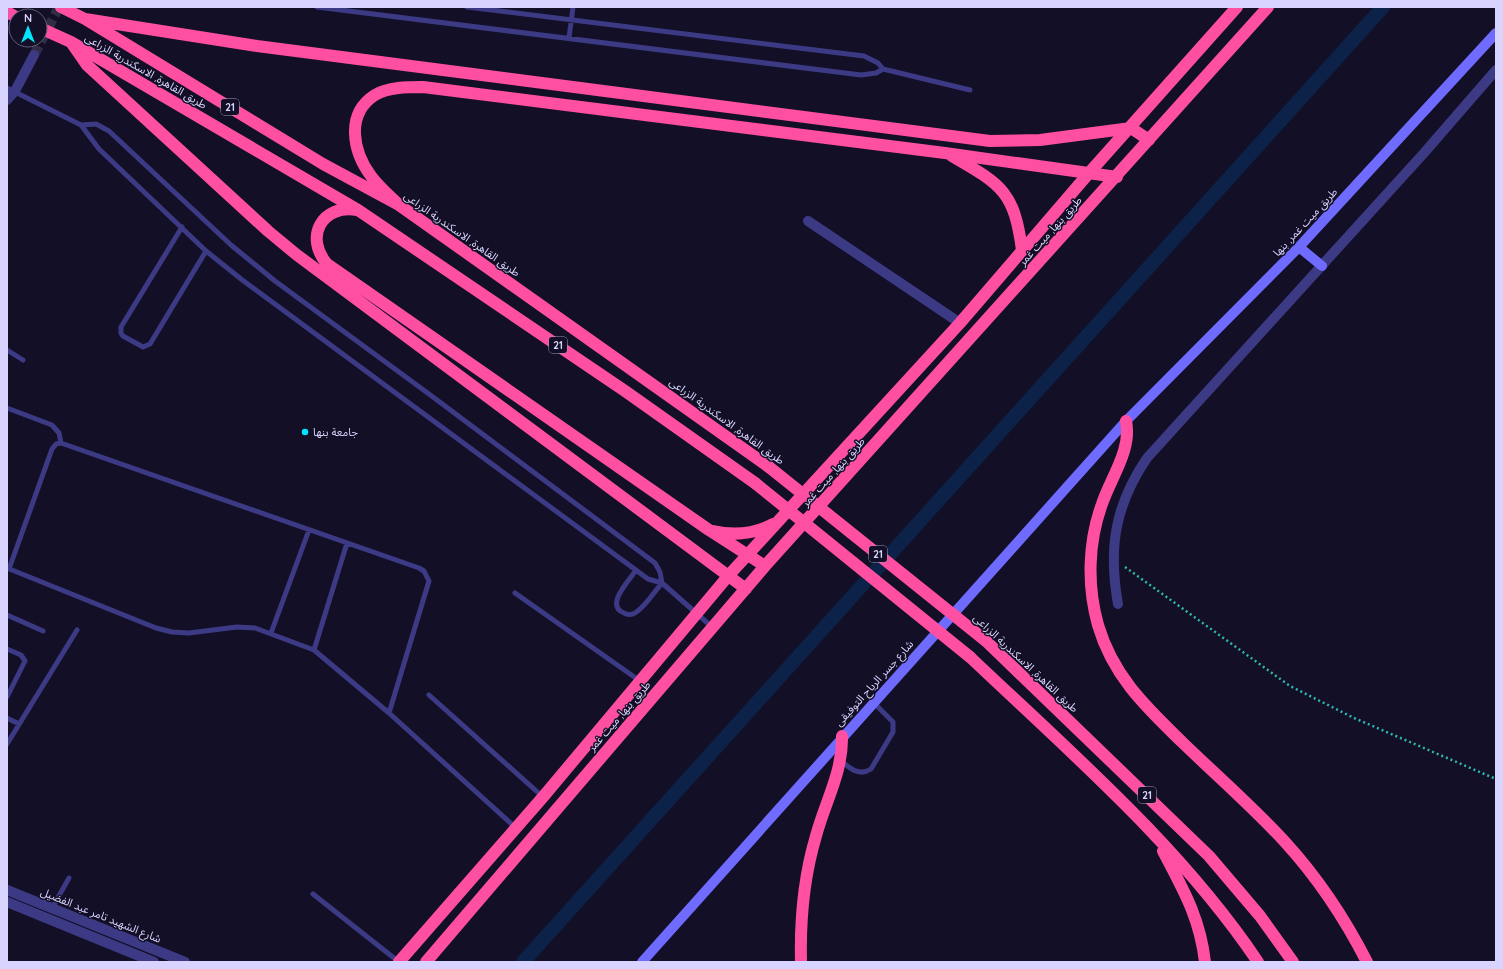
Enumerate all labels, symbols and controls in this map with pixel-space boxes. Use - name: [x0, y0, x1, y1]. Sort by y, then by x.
- north arrow: [8, 8, 48, 48]
- text: N: [24, 11, 32, 25]
- street label: طريق القاهرة, الاسكندرية الزراعى: [82, 30, 210, 112]
- road number: 21: [221, 99, 239, 115]
- street label: طريق ميت غمر, بنها: [1270, 185, 1340, 259]
- street label: طريق القاهرة, الاسكندرية الزراعى: [401, 189, 523, 280]
- street label: طريق بنها, ميت غمر: [1015, 193, 1085, 269]
- road number: 21: [549, 337, 567, 353]
- street label: طريق القاهرة, الاسكندرية الزراعى: [667, 375, 787, 467]
- place label: جامعة بنها: [313, 425, 359, 439]
- marker: جامعة بنها: [300, 427, 310, 437]
- street label: طريق بنها, ميت غمر: [798, 434, 868, 510]
- road number: 21: [869, 546, 887, 562]
- street label: طريق القاهرة, الاسكندرية الزراعى: [970, 611, 1081, 715]
- street label: شارع جسر الرياح التوفيقى: [832, 637, 917, 730]
- street label: طريق بنها, ميت غمر: [584, 678, 653, 755]
- road number: 21: [1138, 787, 1156, 803]
- street label: شارع الشهيد تامر عبد الفضيل: [38, 884, 164, 947]

